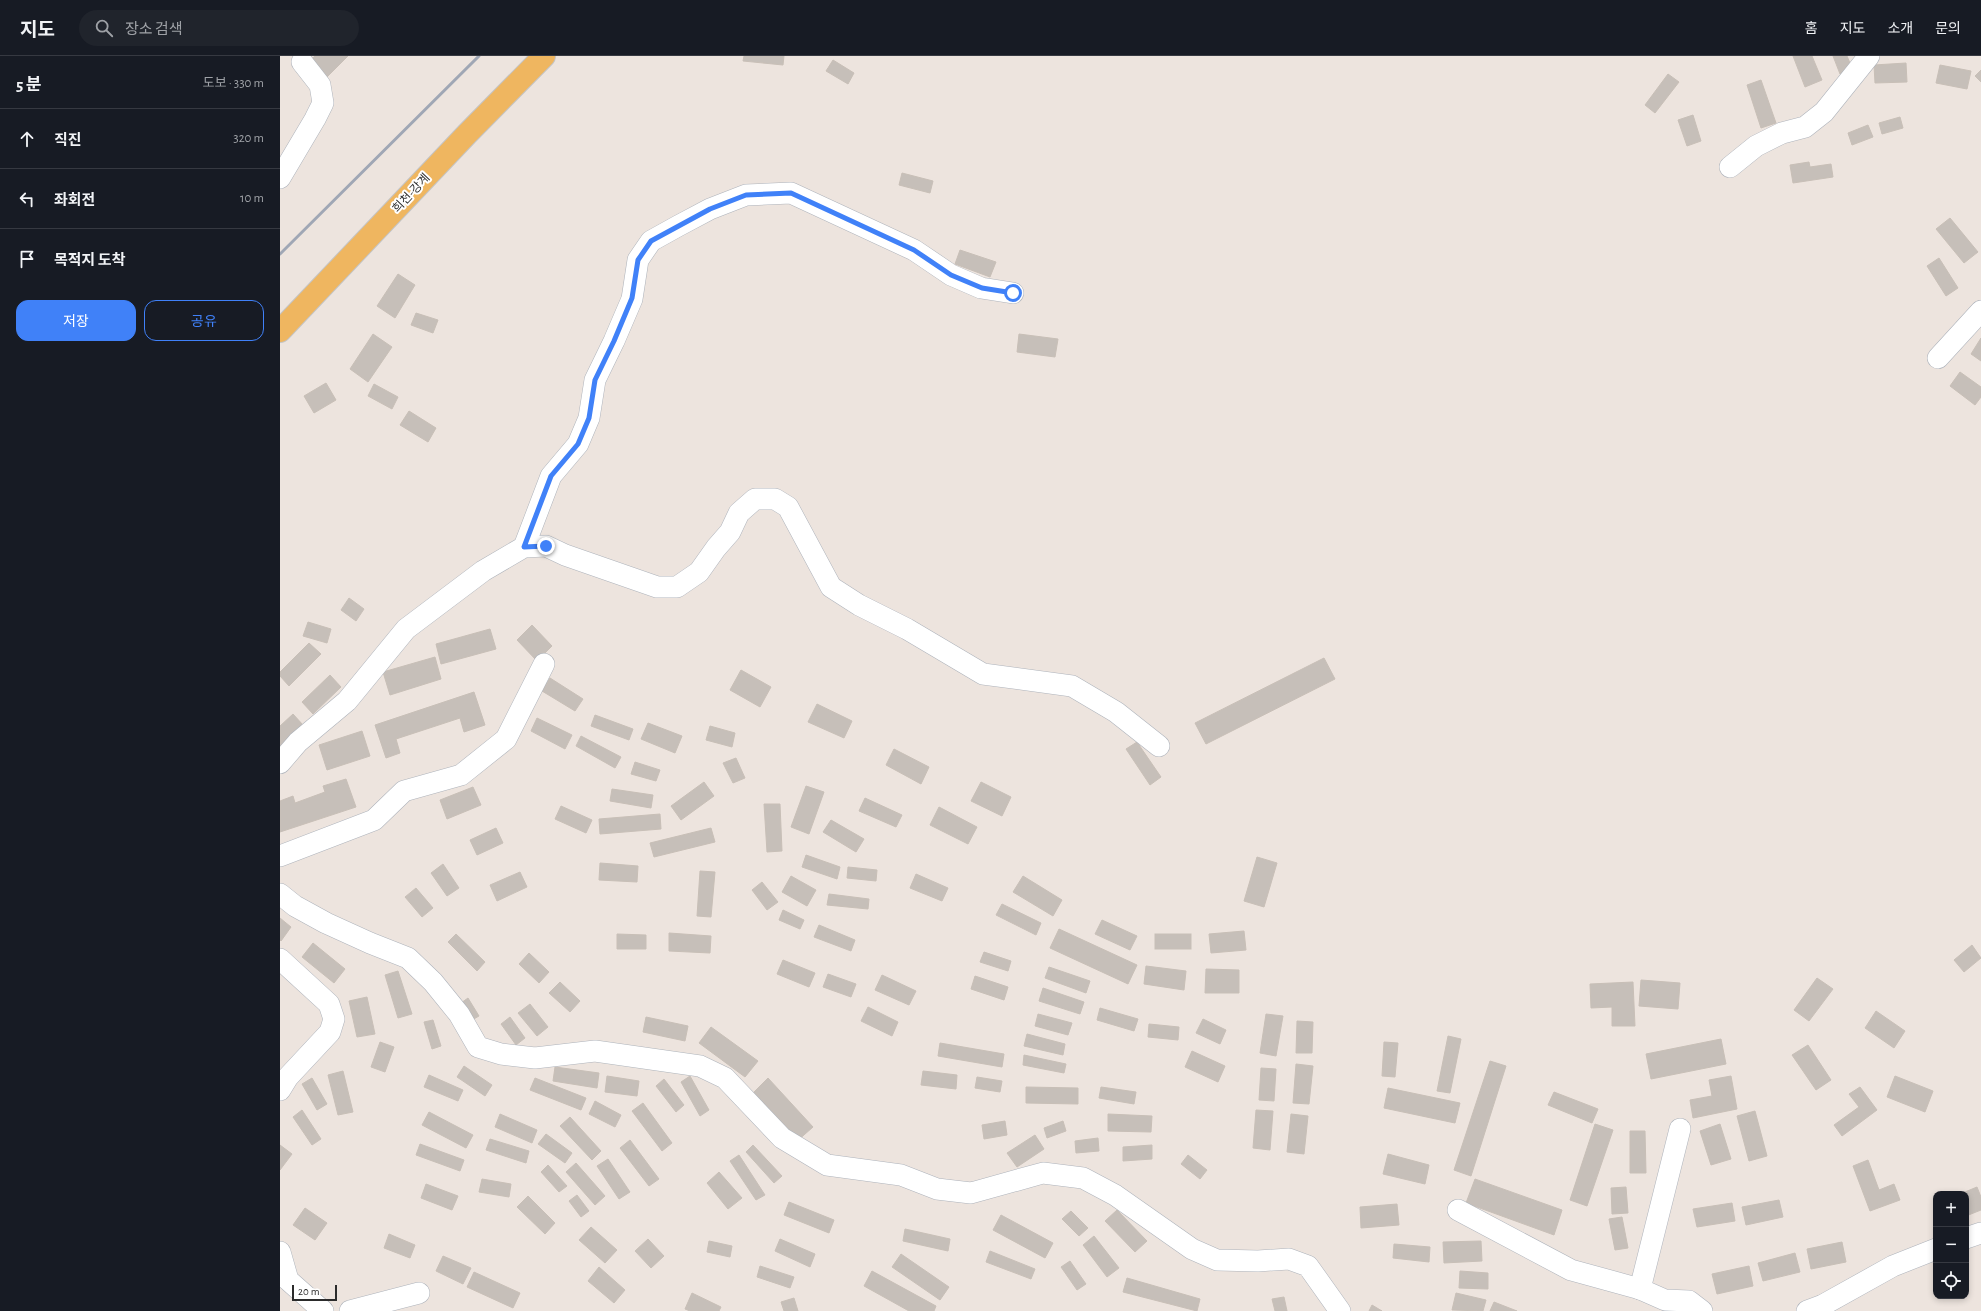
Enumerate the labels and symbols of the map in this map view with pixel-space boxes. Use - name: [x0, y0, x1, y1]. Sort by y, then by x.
- street label: 희천-강계: [390, 171, 432, 215]
- route start: [1004, 284, 1022, 302]
- route end: [537, 537, 555, 555]
- scale bar: [292, 1283, 337, 1302]

